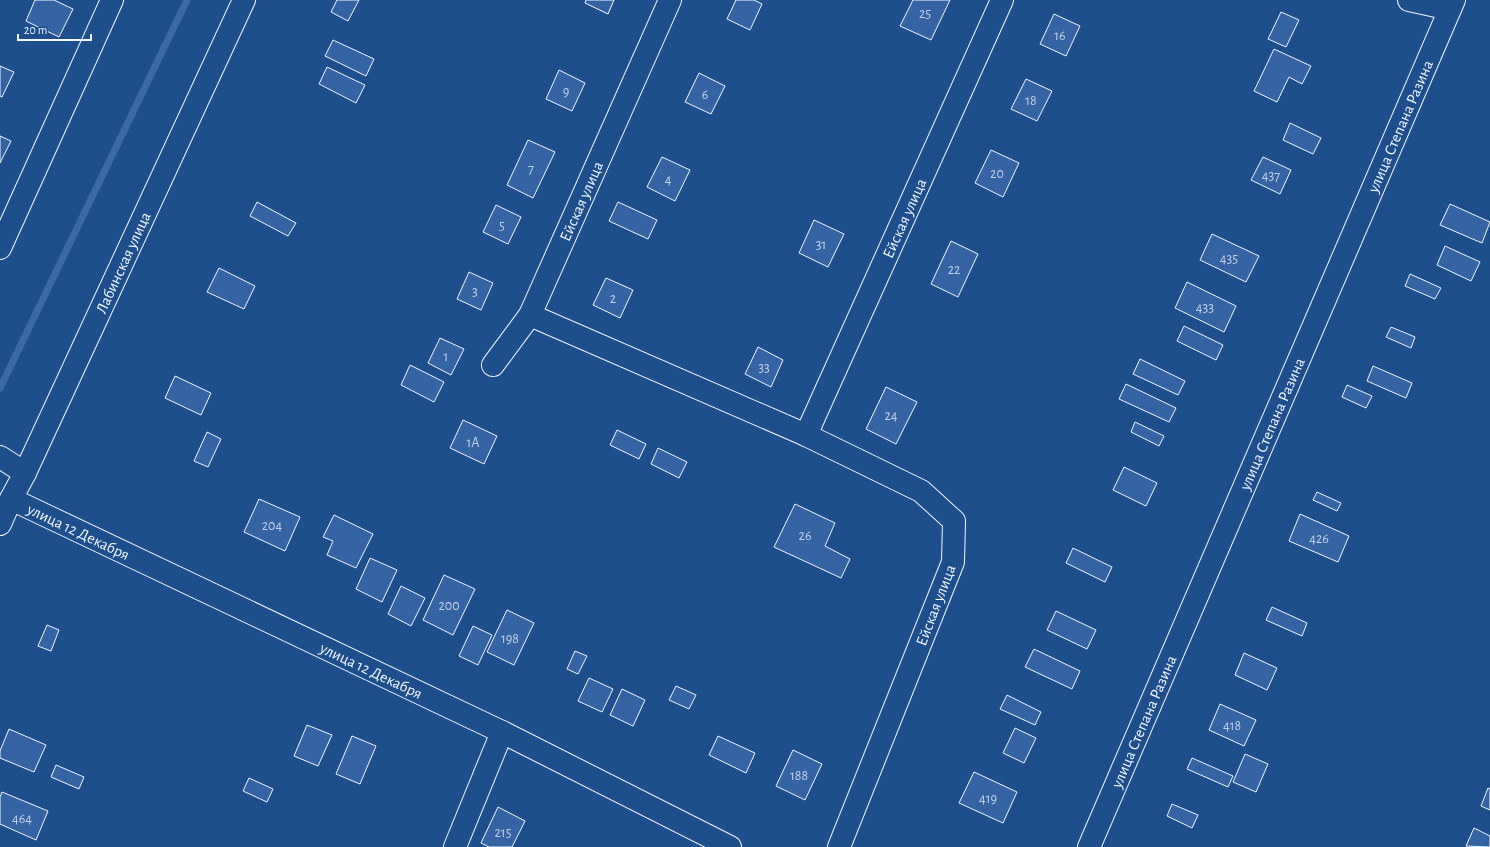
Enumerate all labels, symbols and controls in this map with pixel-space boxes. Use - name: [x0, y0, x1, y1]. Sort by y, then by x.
- house number: 25: [919, 7, 931, 21]
- scale bar: [18, 16, 91, 42]
- text: 20 m: [24, 24, 47, 36]
- house number: 16: [1054, 29, 1066, 43]
- street label: улица Степана Разина: [1365, 58, 1436, 196]
- house number: 9: [563, 85, 569, 99]
- house number: 6: [702, 88, 708, 102]
- house number: 18: [1025, 94, 1037, 108]
- street label: Ейская улица: [557, 159, 606, 244]
- house number: 7: [528, 162, 534, 176]
- house number: 20: [990, 167, 1004, 181]
- house number: 437: [1262, 169, 1280, 183]
- house number: 4: [665, 173, 672, 187]
- street label: Ейская улица: [880, 176, 930, 261]
- street label: Лабинская улица: [93, 210, 154, 316]
- house number: 5: [499, 219, 505, 233]
- house number: 31: [816, 238, 826, 252]
- house number: 435: [1220, 252, 1238, 266]
- house number: 22: [948, 263, 960, 277]
- house number: 3: [472, 285, 478, 299]
- house number: 2: [610, 292, 616, 306]
- house number: 433: [1196, 301, 1214, 315]
- house number: 1: [444, 350, 448, 364]
- street label: улица Степана Разина: [1236, 356, 1308, 494]
- house number: 33: [758, 361, 770, 375]
- house number: 24: [884, 409, 898, 423]
- house number: 1А: [466, 436, 480, 450]
- street label: улица 12 Декабря: [23, 501, 132, 563]
- house number: 204: [262, 519, 283, 533]
- house number: 26: [799, 529, 811, 543]
- house number: 426: [1309, 532, 1329, 546]
- street label: Ейская улица: [913, 563, 960, 648]
- house number: 200: [438, 599, 460, 613]
- house number: 198: [501, 632, 519, 646]
- street label: улица 12 Декабря: [316, 639, 425, 702]
- street label: улица Степана Разина: [1108, 653, 1180, 791]
- house number: 418: [1223, 719, 1241, 733]
- house number: 188: [790, 769, 808, 783]
- house number: 419: [979, 792, 997, 806]
- house number: 464: [12, 812, 32, 826]
- house number: 215: [494, 826, 512, 840]

